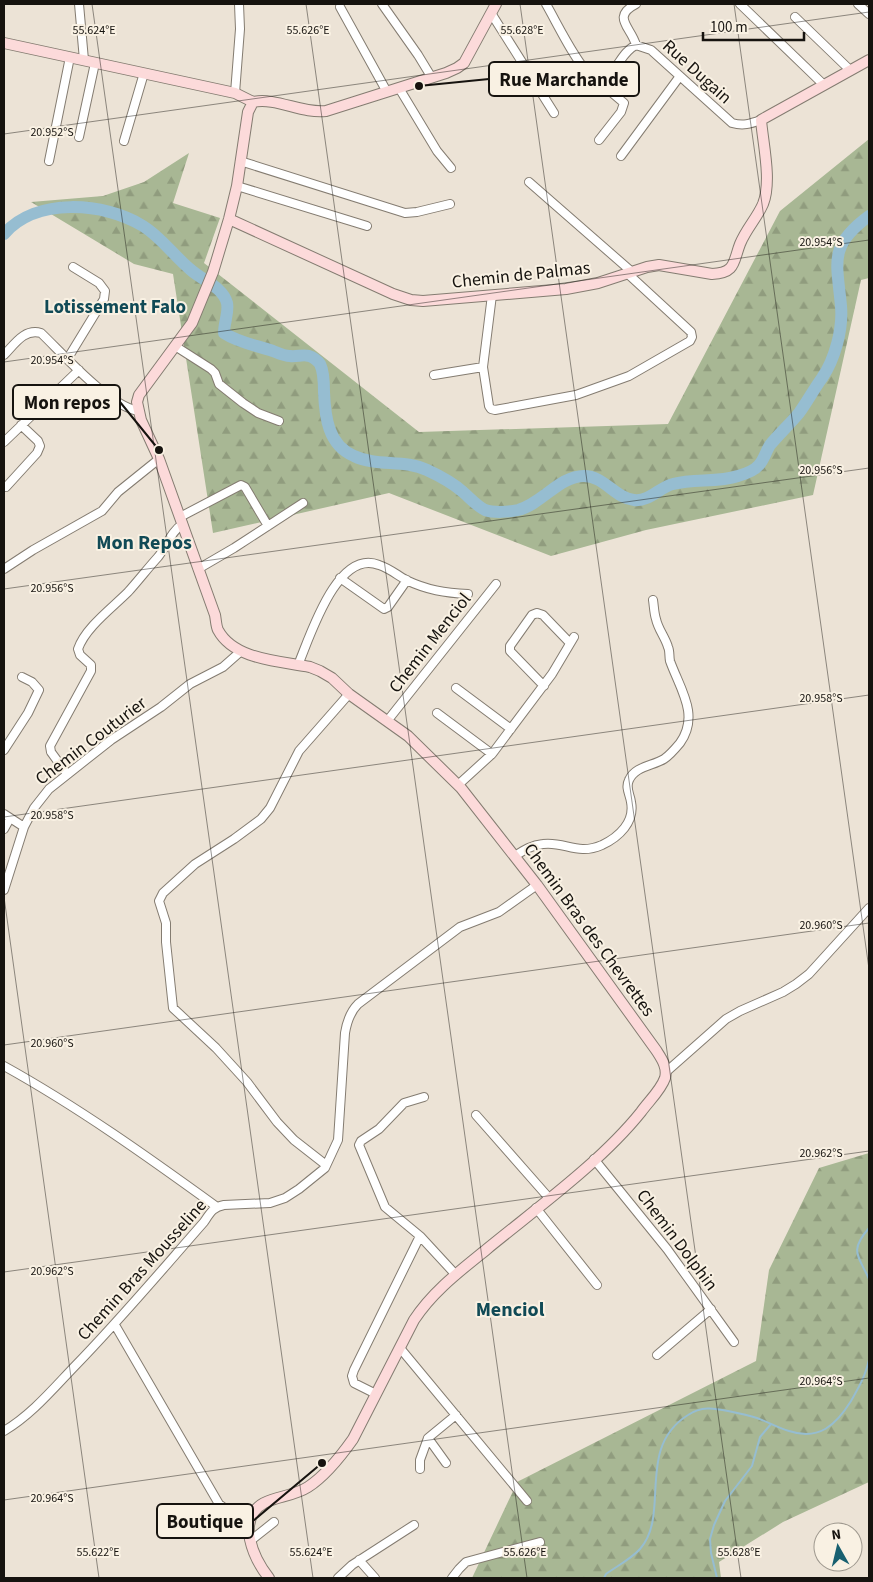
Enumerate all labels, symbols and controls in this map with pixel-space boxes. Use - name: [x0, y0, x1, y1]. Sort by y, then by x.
- scale bar: [703, 10, 804, 42]
- text: 100 m: [710, 17, 748, 38]
- text: 55.624°E: [72, 22, 116, 39]
- text: 55.626°E: [286, 22, 330, 39]
- text: 55.628°E: [500, 22, 544, 39]
- street label: Rue Dugain: [657, 34, 737, 110]
- callout: Rue Marchande: [489, 62, 639, 96]
- text: Rue Marchande: [499, 67, 629, 94]
- text: 20.952°S: [30, 124, 74, 141]
- text: 20.954°S: [799, 234, 843, 251]
- street label: Chemin de Palmas: [451, 255, 591, 295]
- district label: Lotissement Falo: [44, 294, 186, 321]
- text: 20.954°S: [30, 352, 74, 369]
- callout: Mon repos: [13, 385, 120, 419]
- text: Mon repos: [24, 390, 110, 417]
- text: 20.956°S: [799, 462, 843, 479]
- district label: Mon Repos: [96, 529, 192, 557]
- text: 20.956°S: [30, 580, 74, 597]
- street label: Chemin Menciol: [383, 588, 477, 698]
- street label: Chemin Couturier: [30, 690, 152, 791]
- text: 20.958°S: [799, 690, 843, 707]
- text: 20.958°S: [30, 807, 74, 824]
- street label: Chemin Bras des Chevrettes: [518, 838, 660, 1022]
- text: 20.960°S: [799, 917, 843, 934]
- text: 20.960°S: [30, 1035, 74, 1052]
- text: 20.962°S: [799, 1145, 843, 1162]
- street label: Chemin Dolphin: [631, 1184, 723, 1296]
- street label: Chemin Bras Mousseline: [72, 1194, 213, 1346]
- text: 20.962°S: [30, 1263, 74, 1280]
- district label: Menciol: [476, 1296, 545, 1324]
- text: 20.964°S: [799, 1373, 843, 1390]
- text: 20.964°S: [30, 1490, 74, 1507]
- callout: Boutique: [157, 1504, 253, 1538]
- text: Boutique: [167, 1509, 244, 1536]
- north arrow: [813, 1522, 863, 1572]
- text: N: [830, 1525, 842, 1546]
- text: 55.622°E: [76, 1544, 120, 1561]
- text: 55.624°E: [289, 1544, 333, 1561]
- text: 55.626°E: [503, 1544, 547, 1561]
- text: 55.628°E: [717, 1544, 761, 1561]

